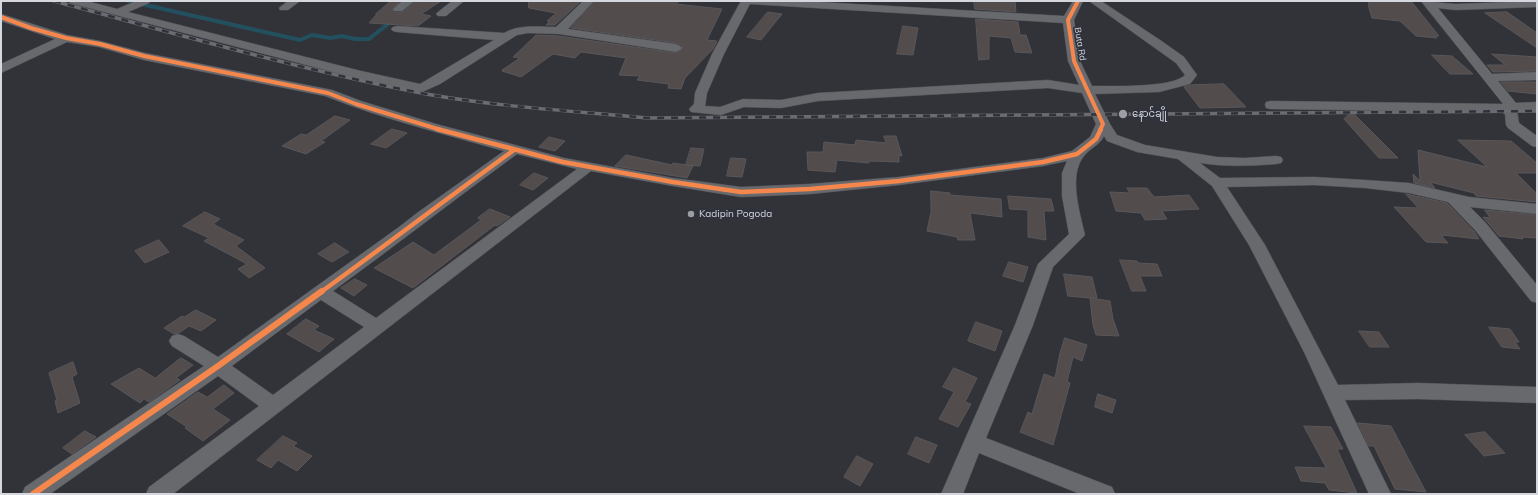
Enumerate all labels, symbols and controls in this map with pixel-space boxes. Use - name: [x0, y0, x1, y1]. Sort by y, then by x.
- street label: Buta Rd: [1072, 26, 1088, 62]
- marker: နောင်ချို: [1117, 108, 1129, 120]
- place label: နောင်ချို: [1132, 108, 1167, 120]
- place label: Kadipin Pogoda: [699, 208, 772, 220]
- marker: Kadipin Pogoda: [686, 209, 696, 219]

